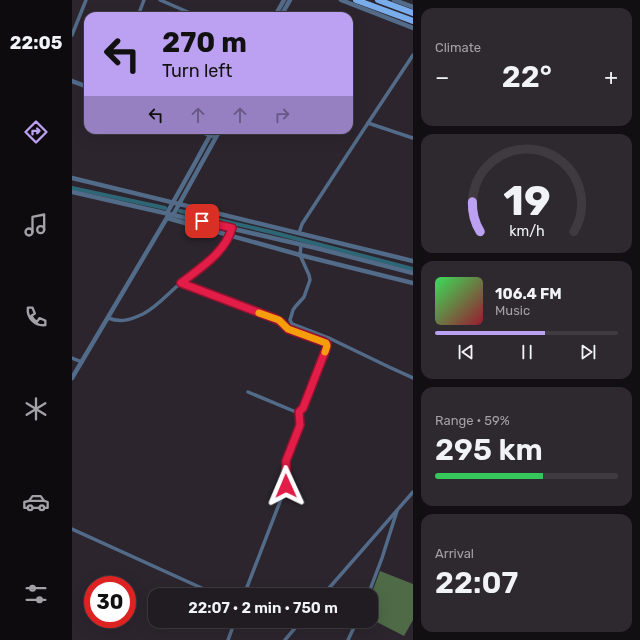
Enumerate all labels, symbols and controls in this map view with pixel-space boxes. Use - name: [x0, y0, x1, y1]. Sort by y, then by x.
- text: 270 m: [162, 26, 247, 59]
- icon: left: [96, 28, 148, 80]
- text: 22:05: [10, 32, 62, 54]
- text: Climate: [435, 40, 481, 55]
- text: 22°: [502, 59, 552, 95]
- text: Turn left: [162, 60, 232, 82]
- text: −: [435, 64, 449, 91]
- text: +: [604, 64, 618, 91]
- icon: left: [145, 104, 167, 126]
- icon: ahead: [187, 104, 209, 126]
- icon: ahead: [229, 104, 251, 126]
- icon: right: [271, 104, 293, 126]
- icon: directions: [22, 118, 50, 146]
- text: 19: [503, 175, 550, 224]
- pin: [185, 204, 219, 238]
- icon: arrive: [191, 210, 213, 232]
- icon: music: [22, 211, 50, 239]
- text: km/h: [509, 222, 544, 239]
- text: 106.4 FM: [495, 285, 562, 303]
- icon: phone: [22, 303, 50, 331]
- text: Music: [495, 303, 530, 318]
- icon: previous: [455, 341, 477, 363]
- icon: pause: [516, 341, 538, 363]
- icon: next: [577, 341, 599, 363]
- icon: climate: [22, 395, 50, 423]
- text: Range · 59%: [435, 413, 510, 428]
- text: 295 km: [435, 432, 543, 468]
- position arrow: [265, 465, 307, 507]
- icon: car: [22, 488, 50, 516]
- text: Arrival: [435, 546, 474, 561]
- text: 22:07: [435, 565, 518, 601]
- speed limit sign: 30: [84, 576, 136, 628]
- icon: filters: [22, 580, 50, 608]
- text: 22:07 · 2 min · 750 m: [188, 599, 338, 617]

